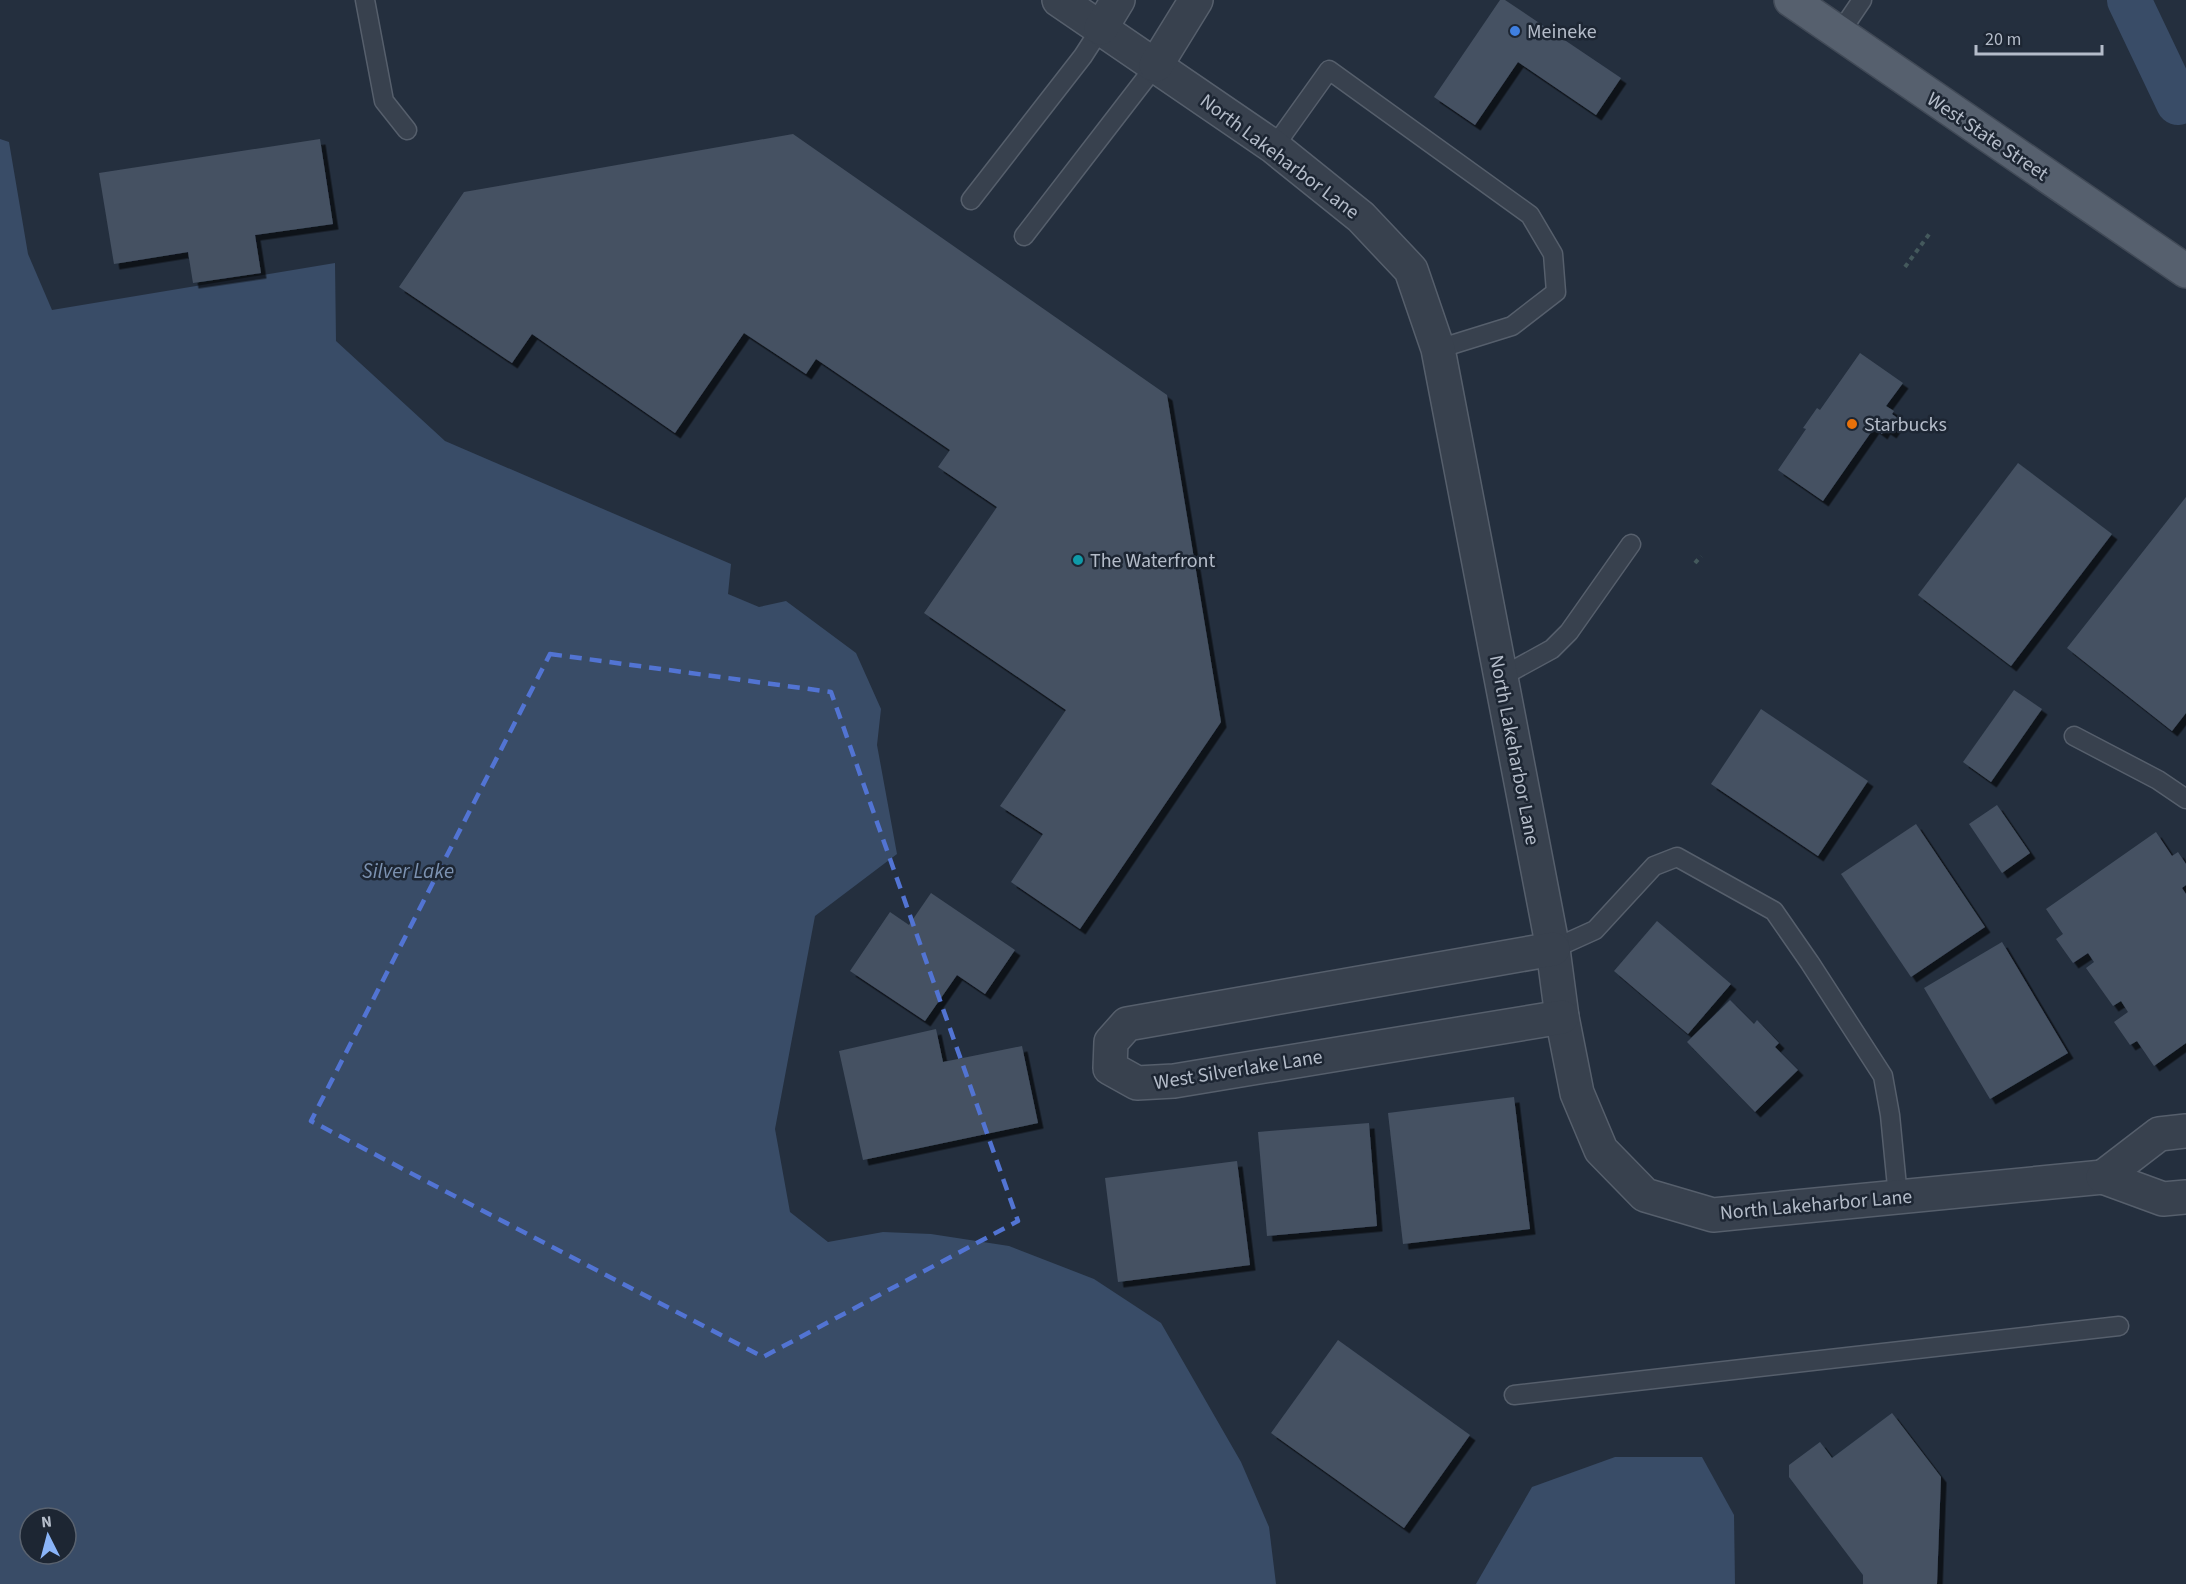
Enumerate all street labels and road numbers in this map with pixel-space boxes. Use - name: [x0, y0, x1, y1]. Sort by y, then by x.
- street label: West State Street: [1921, 86, 2054, 188]
- street label: North Lakeharbor Lane: [1194, 88, 1365, 226]
- street label: North Lakeharbor Lane: [1482, 653, 1546, 848]
- street label: West Silverlake Lane: [1152, 1043, 1325, 1097]
- street label: North Lakeharbor Lane: [1719, 1183, 1914, 1227]

